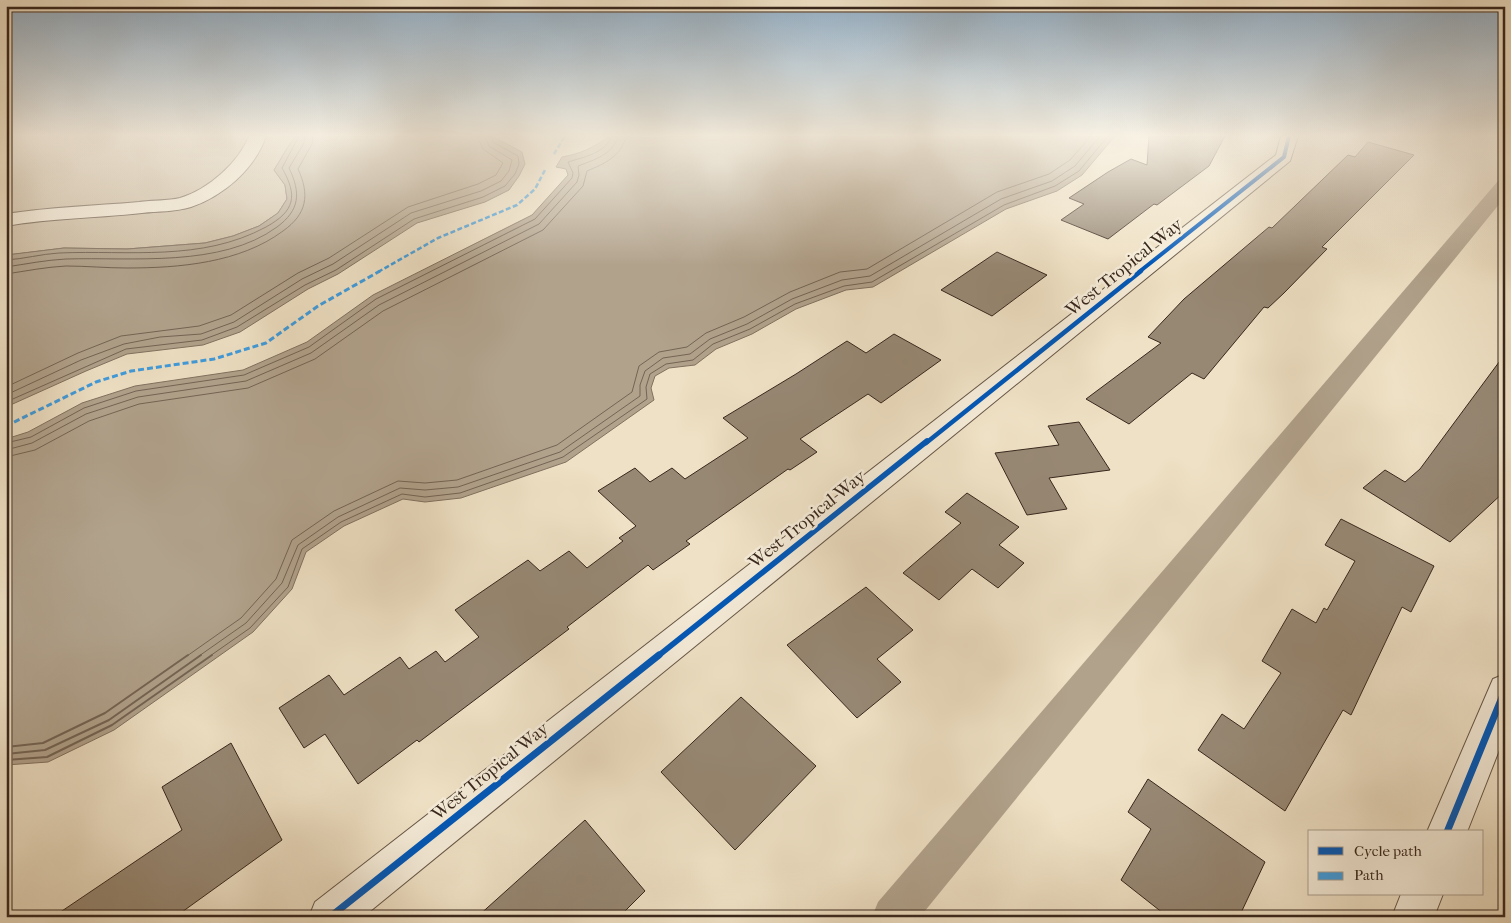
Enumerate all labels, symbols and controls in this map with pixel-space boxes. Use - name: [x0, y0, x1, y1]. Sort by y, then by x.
- street label: West Tropical Way: [1061, 213, 1188, 321]
- street label: West Tropical Way: [744, 465, 871, 573]
- street label: West Tropical Way: [427, 717, 554, 825]
- legend: [1308, 830, 1484, 896]
- text: Cycle path: [1354, 842, 1422, 860]
- text: Path: [1354, 866, 1384, 884]

